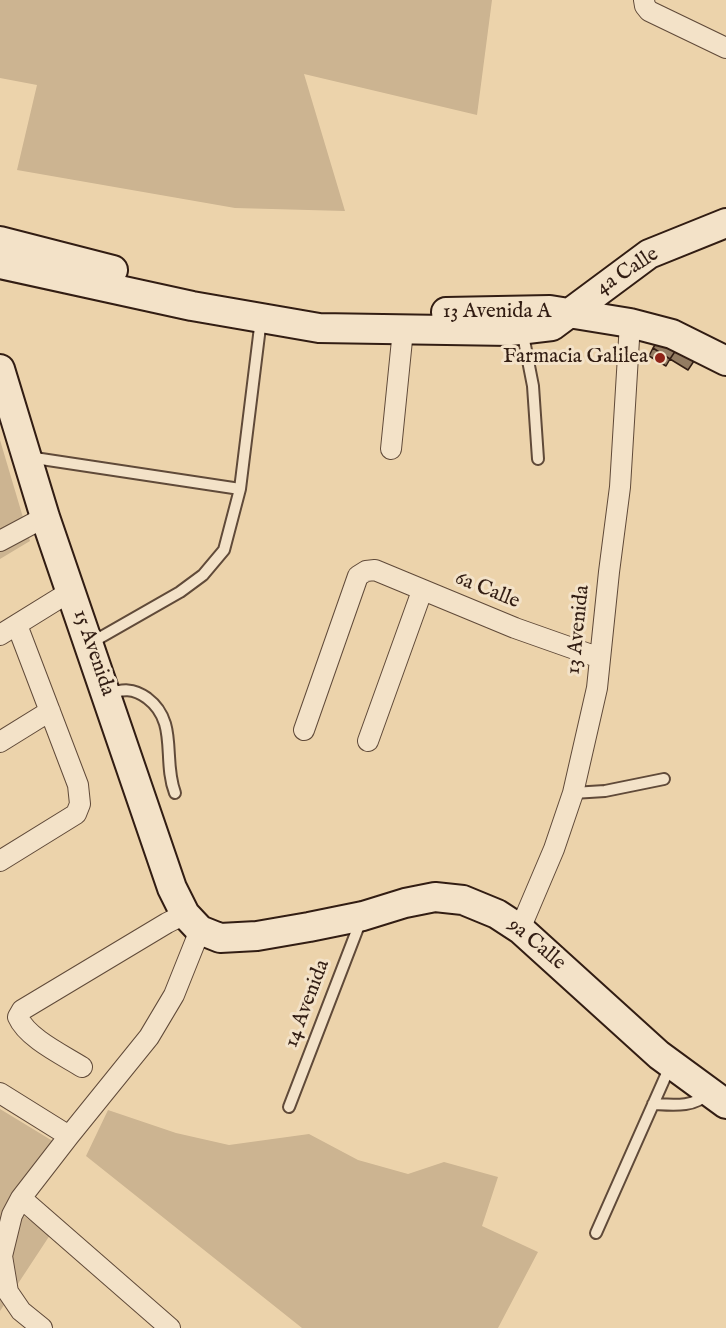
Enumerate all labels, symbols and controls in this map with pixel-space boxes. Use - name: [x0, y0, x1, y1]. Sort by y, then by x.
- street label: 4a Calle: [592, 243, 664, 301]
- street label: 13 Avenida A: [443, 300, 551, 326]
- place label: Farmacia Galilea: [503, 345, 648, 371]
- marker: Farmacia Galilea: [653, 351, 667, 365]
- street label: 6a Calle: [451, 567, 523, 615]
- street label: 13 Avenida: [562, 584, 596, 676]
- street label: 15 Avenida: [67, 607, 119, 699]
- street label: 9a Calle: [502, 914, 570, 976]
- street label: 14 Avenida: [280, 956, 336, 1052]

